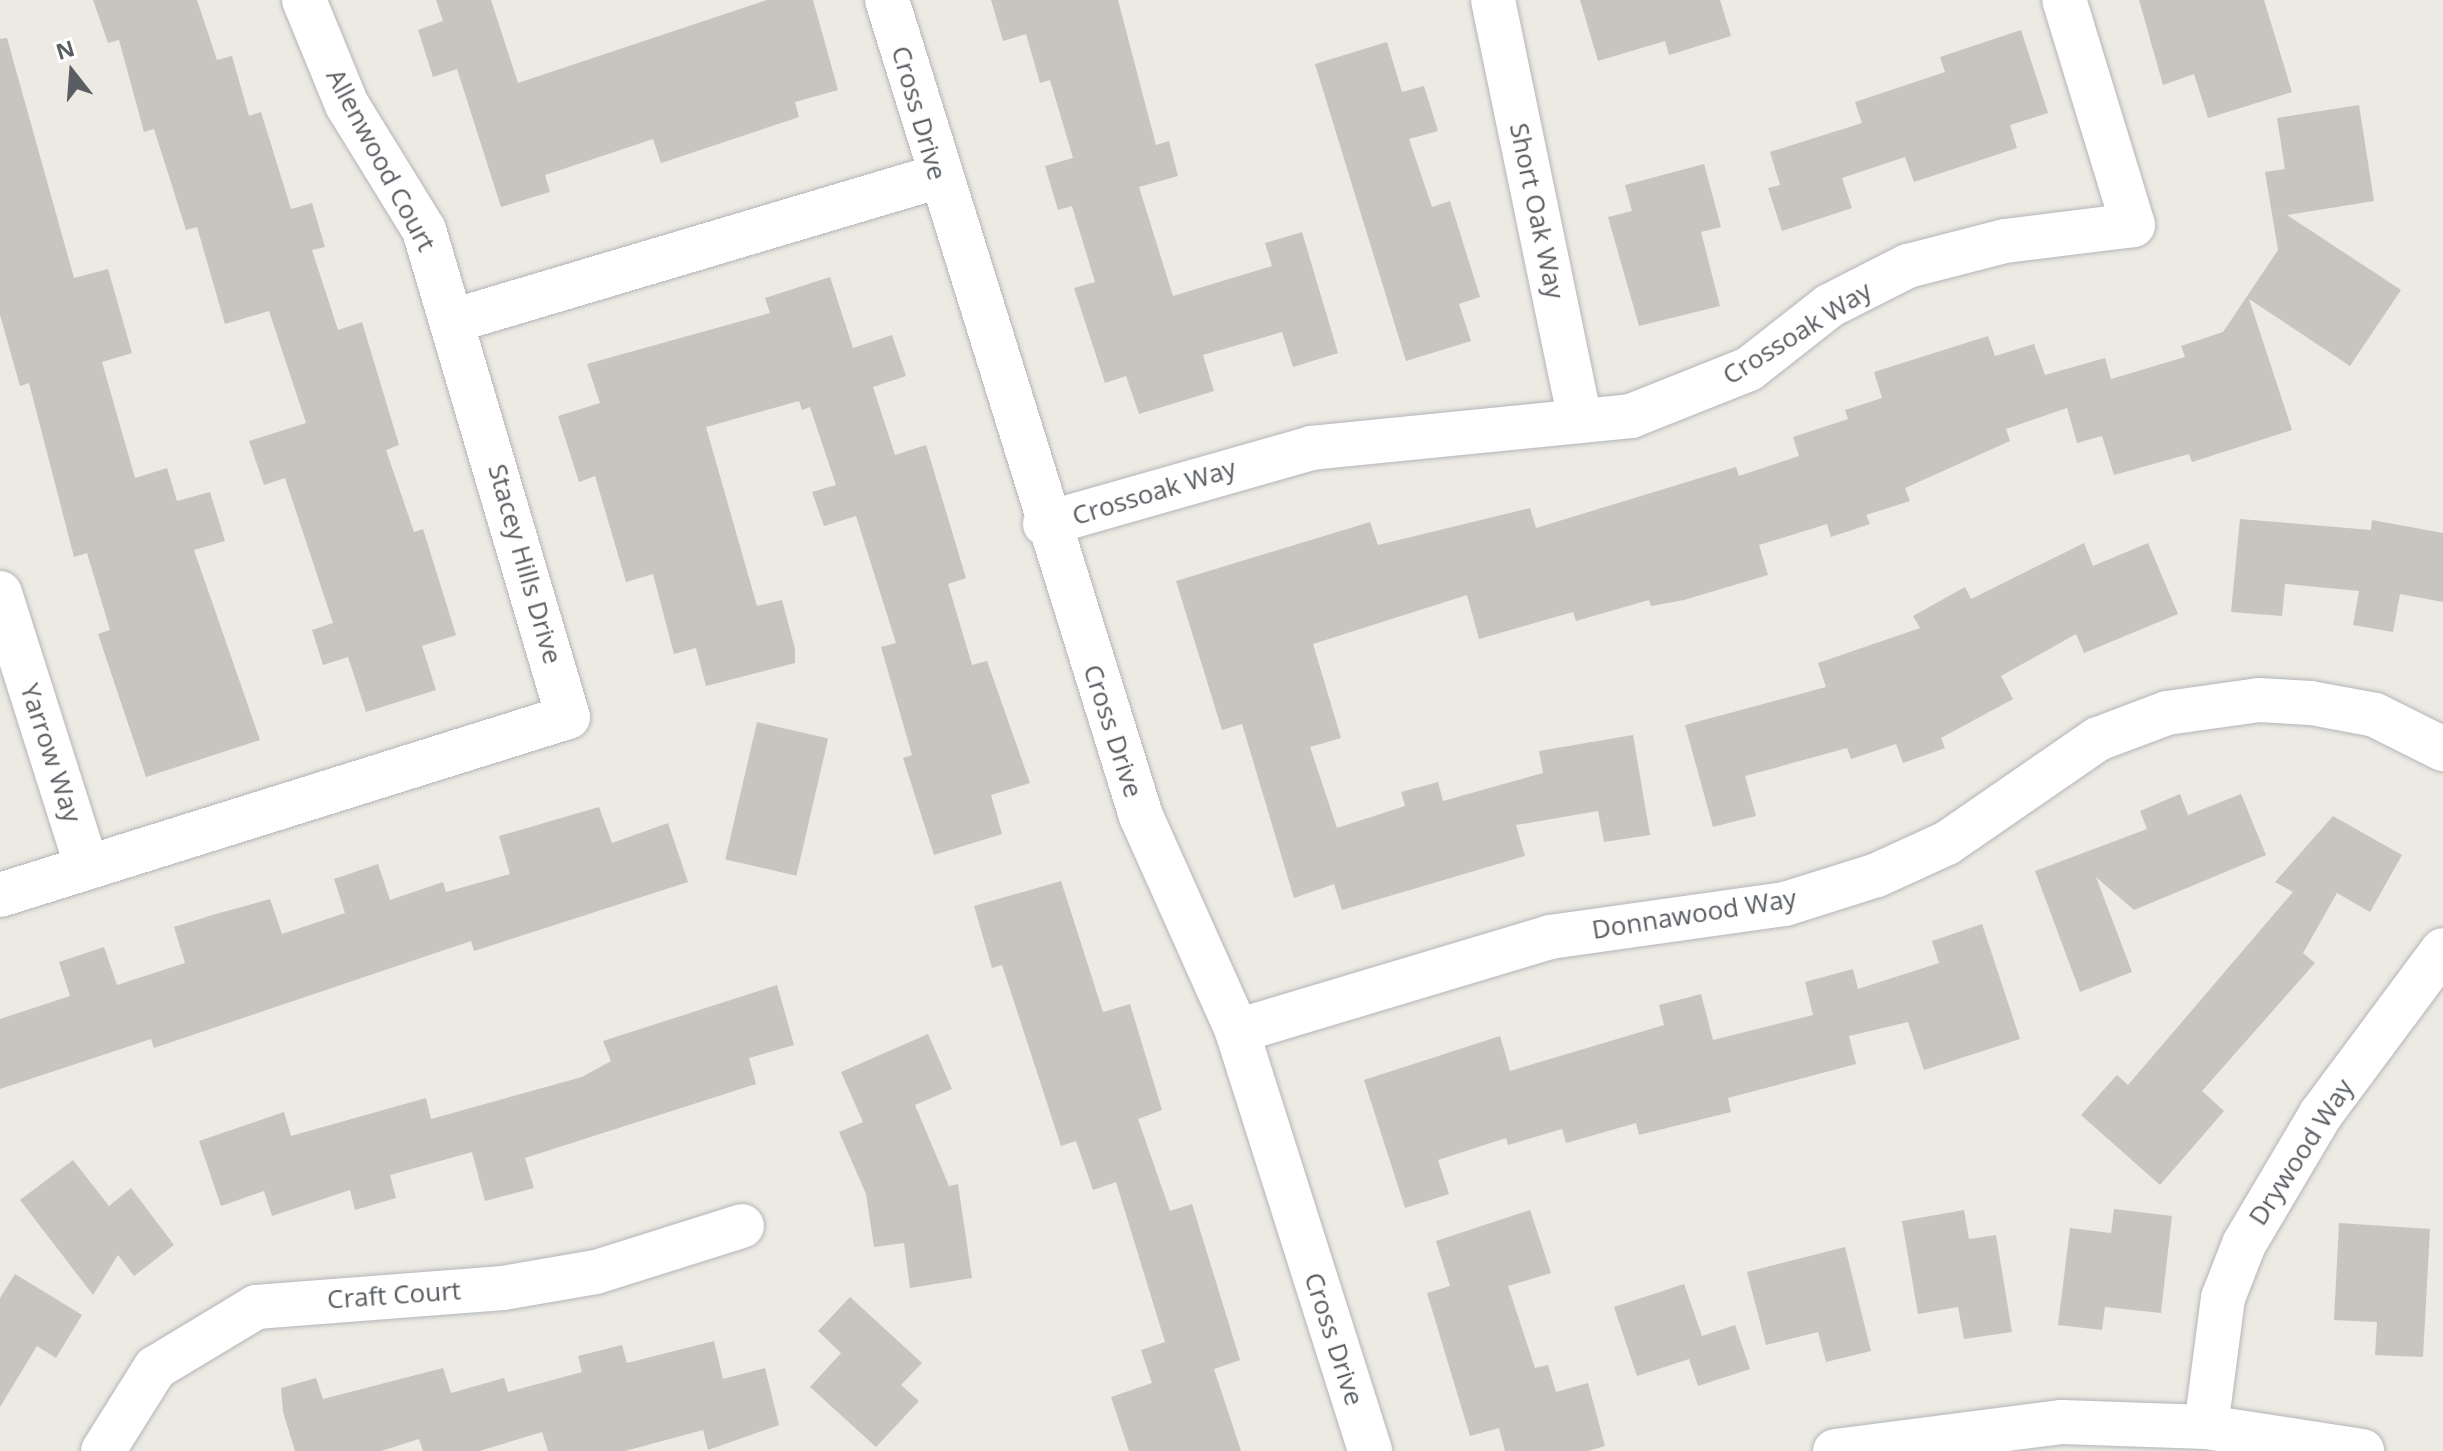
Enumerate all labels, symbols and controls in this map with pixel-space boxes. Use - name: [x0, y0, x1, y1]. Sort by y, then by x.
- north arrow: [32, 32, 112, 112]
- text: N: [52, 32, 78, 66]
- street label: Cross Drive: [885, 42, 953, 184]
- street label: Allenwood Court: [320, 63, 442, 257]
- street label: Short Oak Way: [1503, 120, 1571, 302]
- street label: Crossoak Way: [1717, 275, 1877, 391]
- street label: Crossoak Way: [1068, 452, 1240, 532]
- street label: Stacey Hills Drive: [482, 460, 568, 668]
- street label: Cross Drive: [1077, 661, 1149, 801]
- street label: Yarrow Way: [14, 680, 88, 826]
- street label: Donnawood Way: [1590, 882, 1798, 946]
- street label: Drywood Way: [2242, 1073, 2360, 1231]
- street label: Cross Drive: [1298, 1269, 1370, 1409]
- street label: Craft Court: [326, 1275, 462, 1315]

